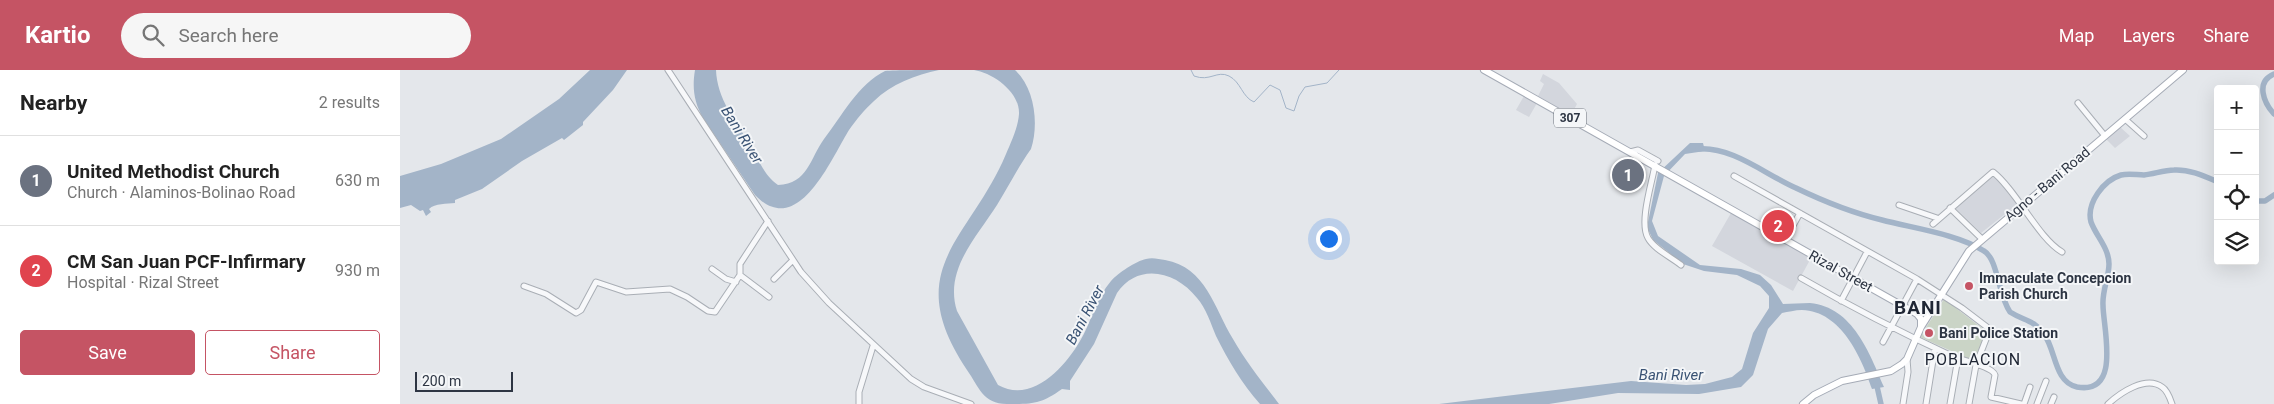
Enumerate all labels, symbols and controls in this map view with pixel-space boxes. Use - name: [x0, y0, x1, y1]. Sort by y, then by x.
- search box: [121, 13, 471, 58]
- text: Kartio: [25, 21, 91, 49]
- icon: search: [139, 21, 167, 49]
- text: Search here: [179, 24, 278, 47]
- text: Map: [2059, 25, 2094, 46]
- text: Layers: [2122, 25, 2175, 46]
- text: Share: [2203, 25, 2249, 46]
- map controls: [2214, 85, 2259, 265]
- button: +: [2214, 85, 2259, 130]
- text: Nearby: [20, 91, 87, 115]
- text: 2 results: [319, 93, 380, 112]
- water label: Bani River: [717, 103, 767, 168]
- road number: 307: [1554, 108, 1586, 128]
- button: −: [2214, 130, 2259, 175]
- street label: Agno - Bani Road: [2001, 144, 2093, 224]
- pin: 1: [1612, 156, 1644, 194]
- text: United Methodist Church: [67, 160, 280, 183]
- text: 1: [31, 171, 41, 190]
- text: 630 m: [335, 171, 380, 190]
- button: locate: [2214, 175, 2259, 220]
- text: Church · Alaminos-Bolinao Road: [67, 183, 295, 202]
- pin: 2: [1762, 207, 1794, 245]
- button: layers: [2214, 220, 2259, 265]
- your location: [1316, 226, 1342, 252]
- street label: Rizal Street: [1806, 247, 1876, 295]
- text: CM San Juan PCF-Infirmary: [67, 250, 305, 273]
- text: 2: [31, 261, 41, 280]
- text: 930 m: [335, 261, 380, 280]
- place label: Immaculate Concepcion Parish Church: [1979, 270, 2131, 302]
- text: Hospital · Rizal Street: [67, 273, 219, 292]
- marker: Immaculate Concepcion Parish Church: [1963, 280, 1975, 292]
- water label: Bani River: [1062, 281, 1109, 348]
- district label: BANI: [1894, 296, 1942, 319]
- place label: Bani Police Station: [1939, 325, 2058, 341]
- marker: Bani Police Station: [1923, 327, 1935, 339]
- button: Save: [20, 330, 195, 375]
- button: Share: [205, 330, 380, 375]
- district label: POBLACION: [1925, 350, 2021, 369]
- water label: Bani River: [1639, 366, 1704, 384]
- scale bar: [415, 369, 512, 392]
- text: 200 m: [422, 373, 461, 389]

